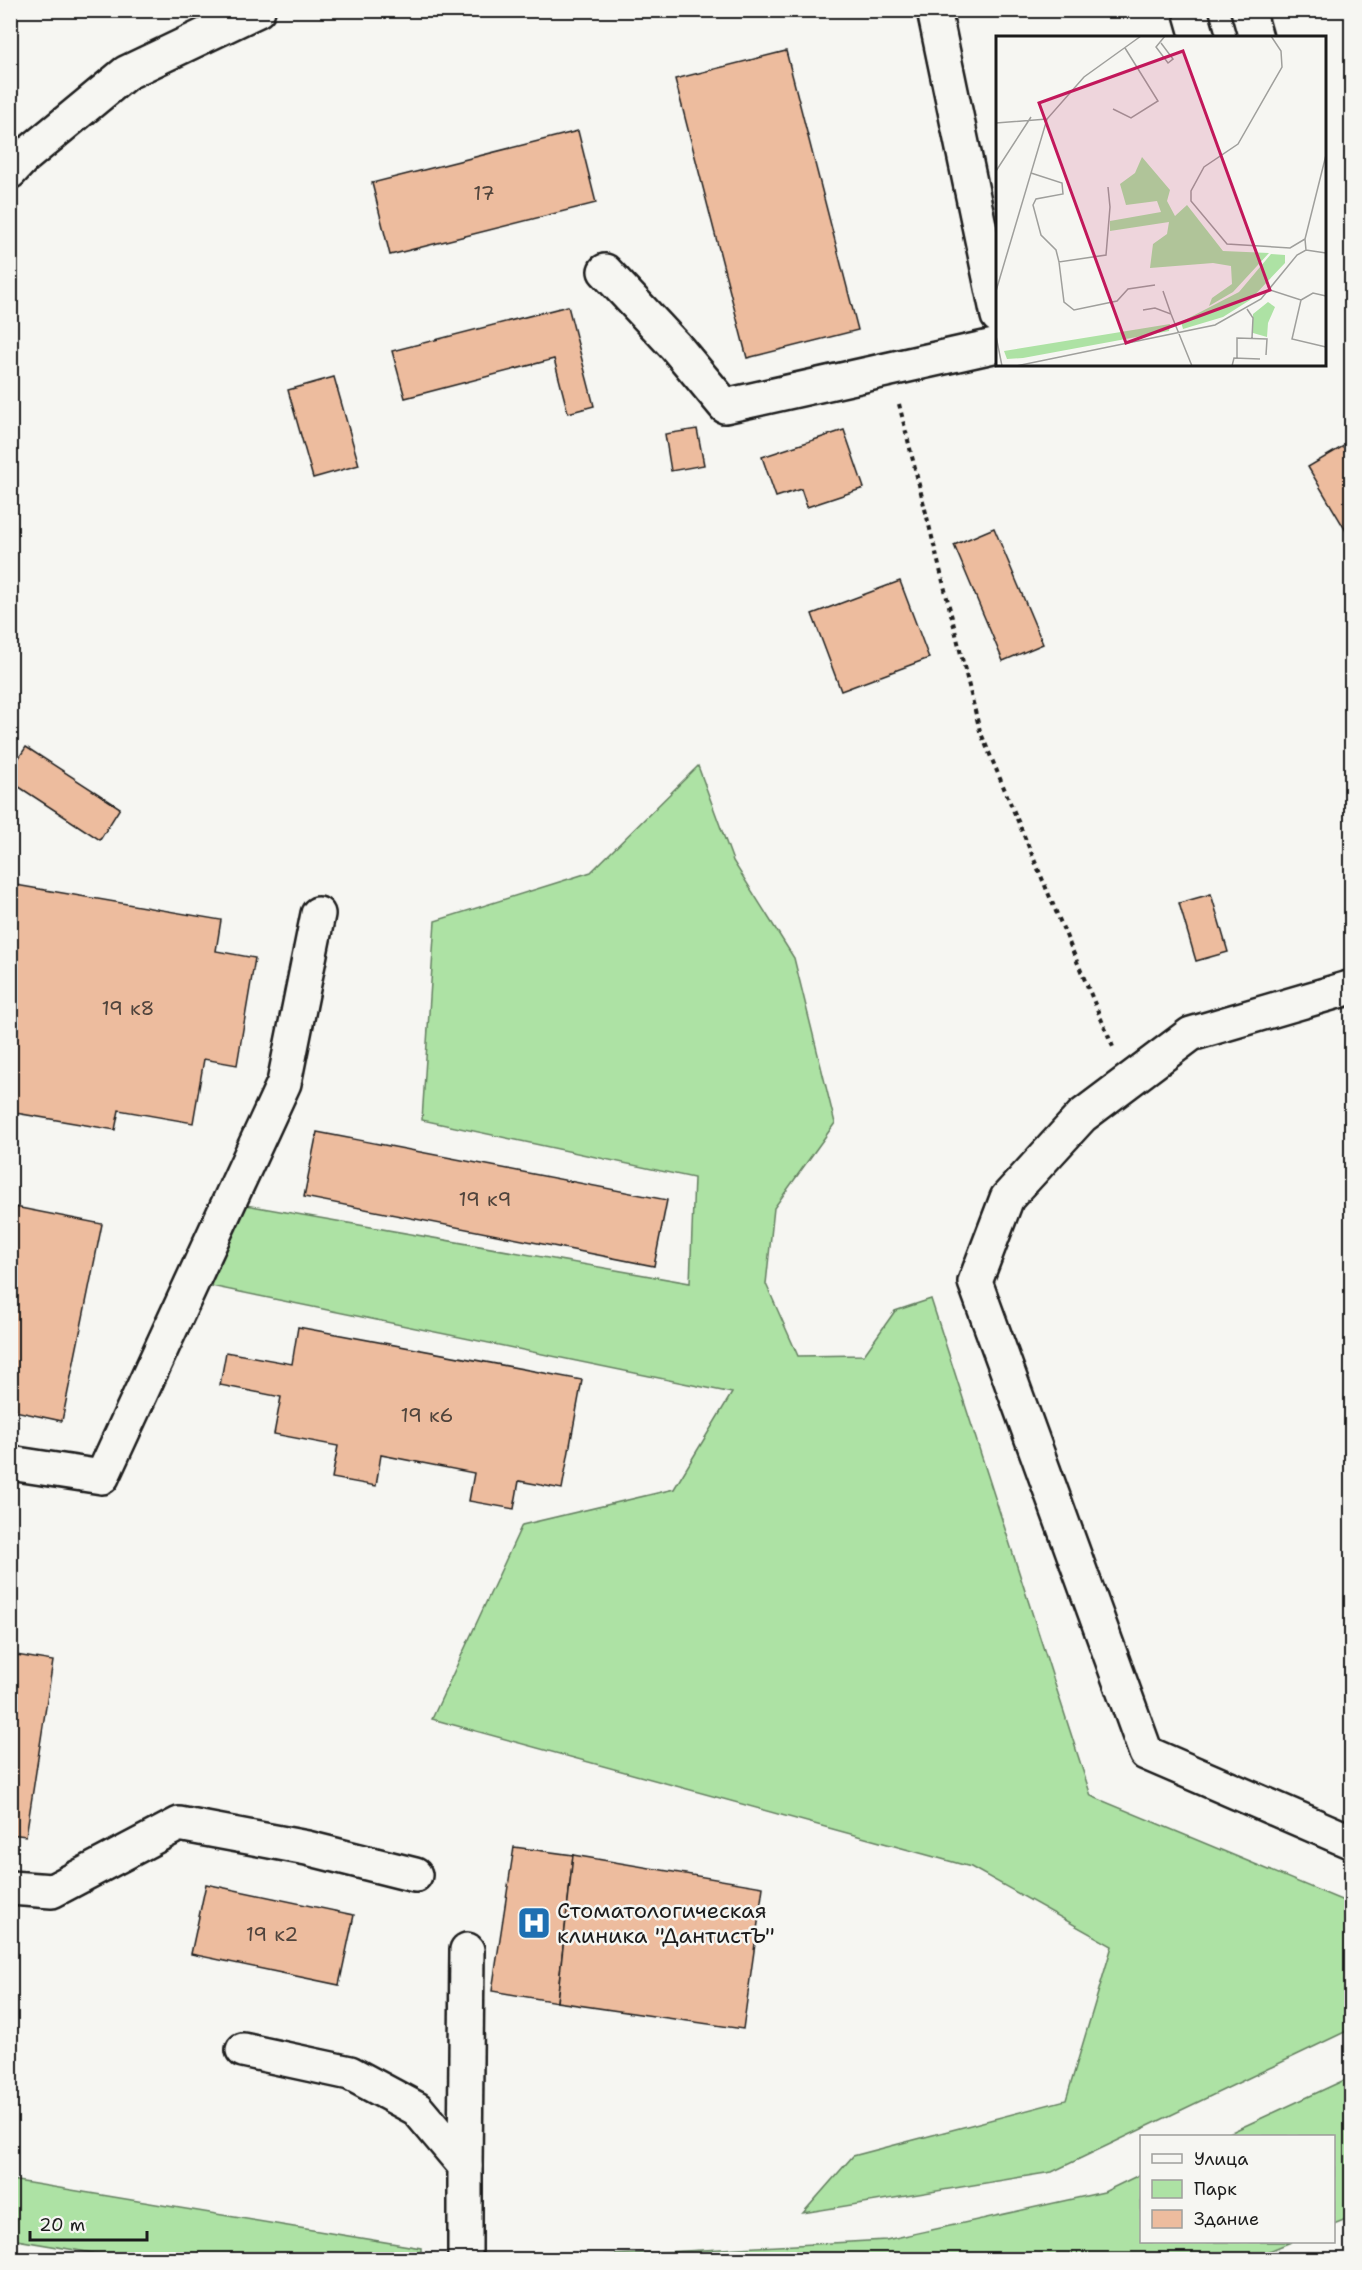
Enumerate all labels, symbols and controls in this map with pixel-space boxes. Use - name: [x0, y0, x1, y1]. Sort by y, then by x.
- inset map: [996, 36, 1326, 366]
- house number: 17: [473, 180, 495, 206]
- house number: 19 к8: [101, 995, 155, 1021]
- house number: 19 к9: [458, 1186, 512, 1212]
- house number: 19 к6: [400, 1402, 454, 1428]
- place label: Стоматологическая клиника "ДантистЪ": [557, 1896, 775, 1950]
- hospital icon: Стоматологическая клиника "ДантистЪ": [516, 1905, 552, 1941]
- house number: 19 к2: [246, 1921, 298, 1947]
- legend: [1140, 2135, 1335, 2243]
- text: Улица: [1194, 2147, 1248, 2171]
- text: Парк: [1194, 2177, 1237, 2201]
- scale bar: [30, 2204, 147, 2242]
- text: Здание: [1194, 2207, 1259, 2231]
- text: 20 m: [39, 2213, 85, 2237]

